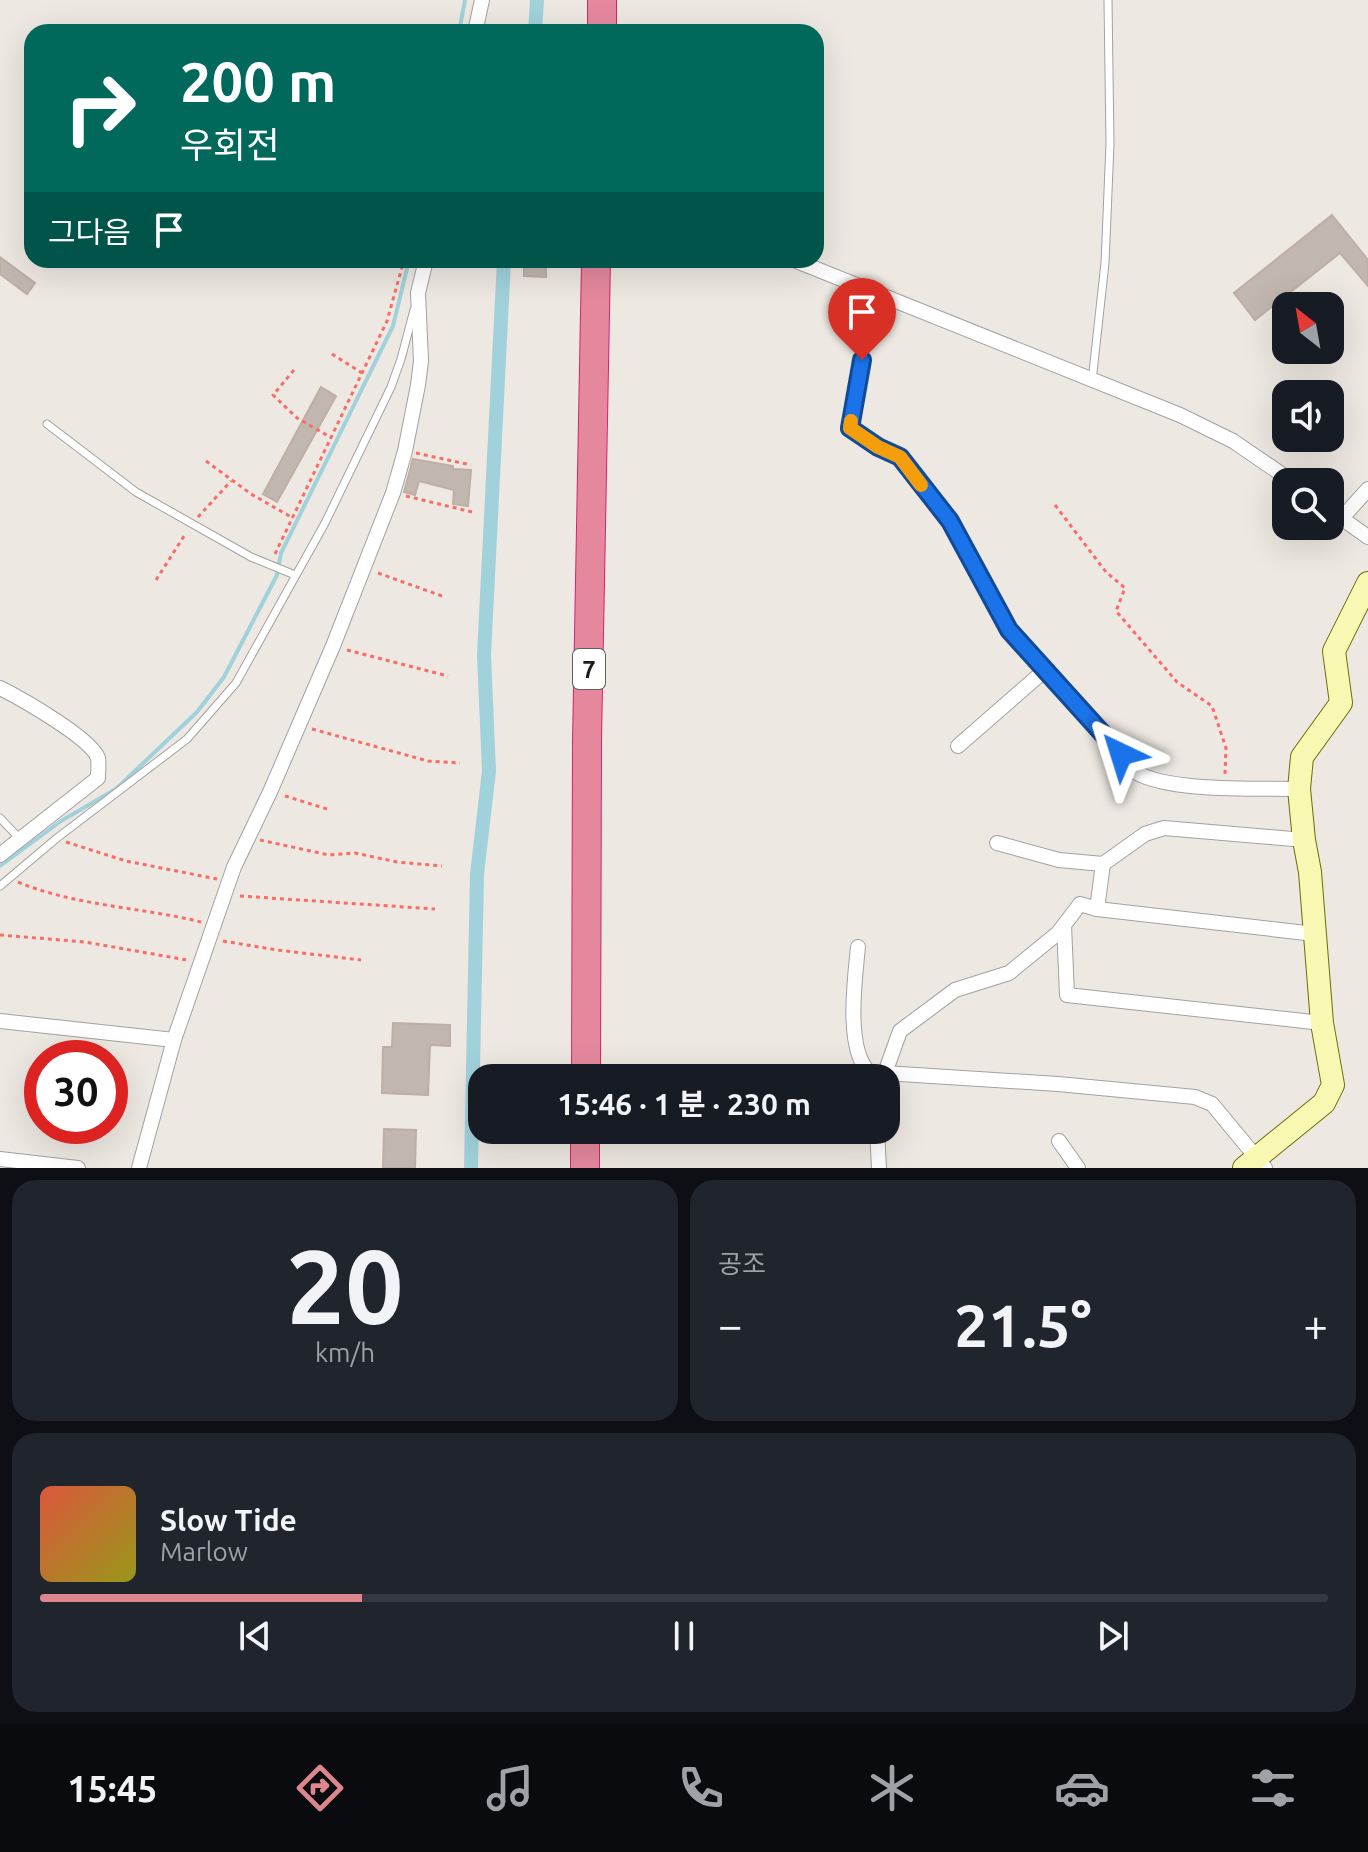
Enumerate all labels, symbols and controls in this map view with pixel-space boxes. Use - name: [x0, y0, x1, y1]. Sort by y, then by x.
- text: 200 m: [180, 50, 336, 113]
- icon: right: [48, 56, 152, 160]
- text: 우회전: [180, 124, 279, 165]
- icon: arrive: [147, 208, 191, 252]
- text: 그다음: [48, 215, 131, 249]
- pin: [828, 278, 896, 360]
- icon: arrive: [840, 290, 884, 334]
- north arrow: [1272, 292, 1344, 364]
- map controls: [1272, 292, 1344, 540]
- button: sound: [1272, 380, 1344, 452]
- button: search: [1272, 468, 1344, 540]
- road number: 7: [573, 649, 605, 689]
- position arrow: [1079, 712, 1163, 796]
- speed limit sign: 30: [24, 1040, 128, 1144]
- text: 15:46 · 1 분 · 230 m: [557, 1087, 811, 1121]
- text: 20: [286, 1227, 404, 1344]
- text: 공조: [718, 1249, 766, 1278]
- text: 21.5°: [954, 1291, 1092, 1358]
- text: −: [718, 1300, 743, 1349]
- text: +: [1303, 1300, 1328, 1349]
- text: km/h: [315, 1338, 375, 1367]
- text: Slow Tide: [160, 1503, 297, 1537]
- text: Marlow: [160, 1537, 248, 1566]
- icon: previous: [233, 1614, 277, 1658]
- icon: pause: [662, 1614, 706, 1658]
- icon: next: [1091, 1614, 1135, 1658]
- icon: directions: [292, 1760, 348, 1816]
- icon: music: [482, 1760, 538, 1816]
- icon: phone: [673, 1760, 729, 1816]
- icon: climate: [864, 1760, 920, 1816]
- icon: car: [1054, 1760, 1110, 1816]
- icon: filters: [1245, 1760, 1301, 1816]
- text: 15:45: [67, 1768, 157, 1809]

